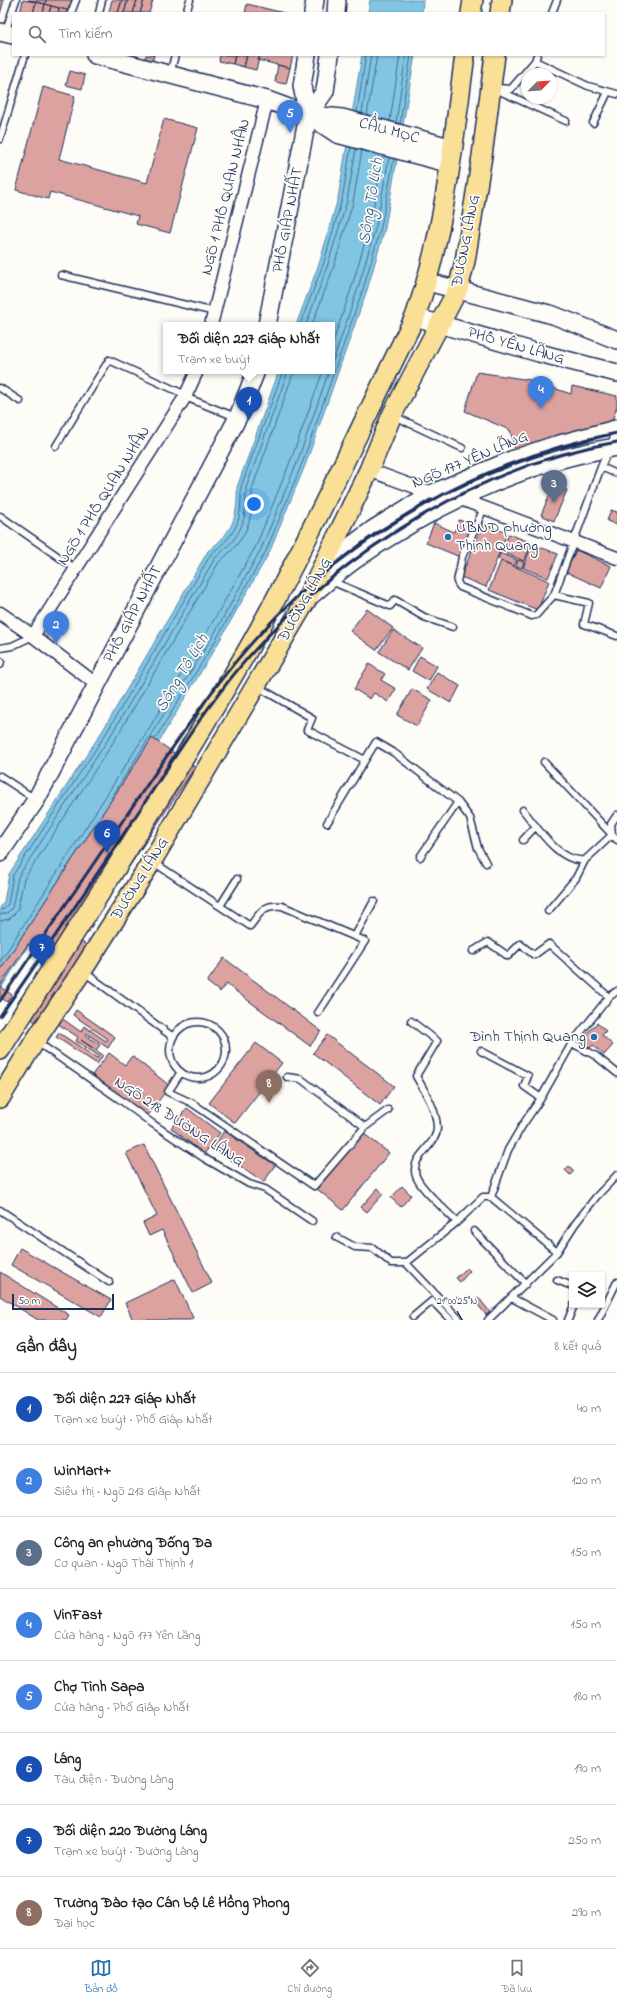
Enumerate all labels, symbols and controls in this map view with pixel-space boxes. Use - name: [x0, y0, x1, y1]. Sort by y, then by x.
- search box: [12, 12, 605, 56]
- icon: search: [26, 23, 48, 45]
- text: Tìm kiếm: [58, 23, 112, 45]
- north arrow: [521, 68, 557, 104]
- pin: 5: [277, 100, 303, 133]
- street label: CẦU MỌC: [356, 110, 422, 151]
- street label: NGÕ 1 PHỐ QUAN NHÂN: [195, 116, 257, 278]
- water label: Sông Tô Lịch: [352, 155, 391, 246]
- street label: PHỐ GIÁP NHẤT: [266, 165, 310, 275]
- street label: ĐƯỜNG LÁNG: [445, 193, 487, 290]
- street label: PHỐ YÊN LÃNG: [465, 321, 567, 371]
- popup: [163, 322, 335, 374]
- text: Đối diện 227 Giáp Nhất: [178, 328, 320, 350]
- text: Trạm xe buýt: [178, 350, 251, 369]
- pin: 4: [528, 376, 554, 409]
- pin: 1: [236, 387, 262, 420]
- street label: NGÕ 1 PHỐ QUAN NHÂN: [51, 422, 157, 570]
- street label: NGÕ 177 YÊN LÃNG: [408, 425, 532, 495]
- pin: 3: [541, 470, 567, 503]
- your location: [244, 494, 264, 514]
- place label: UBND phường Thịnh Quang: [456, 516, 552, 558]
- marker: UBND phường Thịnh Quang: [443, 532, 453, 542]
- street label: ĐƯỜNG LÁNG: [271, 553, 338, 648]
- street label: PHỐ GIÁP NHẤT: [97, 561, 169, 667]
- pin: 2: [43, 611, 69, 644]
- water label: Sông Tô Lịch: [149, 628, 216, 717]
- pin: 6: [94, 820, 120, 853]
- street label: ĐƯỜNG LÁNG: [104, 833, 175, 926]
- pin: 7: [29, 934, 55, 967]
- place label: Đình Thịnh Quang: [469, 1025, 586, 1049]
- marker: Đình Thịnh Quang: [589, 1032, 599, 1042]
- pin: 8: [256, 1070, 282, 1103]
- street label: NGÕ 218 ĐƯỜNG LÁNG: [109, 1071, 249, 1173]
- map controls: [569, 1272, 605, 1308]
- button: layers: [569, 1272, 605, 1308]
- scale bar: [12, 1292, 114, 1311]
- text: 50 m: [18, 1293, 40, 1309]
- text: 21°00'25"N: [437, 1294, 477, 1309]
- text: Gần đây: [16, 1334, 77, 1359]
- text: 8 kết quả: [554, 1337, 601, 1356]
- text: Đối diện 227 Giáp Nhất: [54, 1388, 196, 1410]
- text: 1: [27, 1399, 31, 1418]
- text: 40 m: [577, 1399, 601, 1418]
- text: Trạm xe buýt · Phố Giáp Nhất: [54, 1410, 213, 1429]
- text: WinMart+: [54, 1460, 111, 1482]
- text: 2: [26, 1471, 32, 1490]
- text: 120 m: [571, 1471, 601, 1490]
- text: Siêu thị · Ngõ 213 Giáp Nhất: [54, 1482, 201, 1501]
- text: Công an phường Đống Đa: [54, 1532, 212, 1554]
- text: 3: [26, 1543, 32, 1562]
- text: 150 m: [570, 1543, 601, 1562]
- text: Cơ quan · Ngõ Thái Thịnh 1: [54, 1554, 193, 1573]
- text: VinFast: [54, 1604, 102, 1626]
- text: 4: [26, 1615, 32, 1634]
- text: 150 m: [570, 1615, 601, 1634]
- text: Cửa hàng · Ngõ 177 Yên Lãng: [54, 1626, 201, 1645]
- text: Chợ Tình Sapa: [54, 1676, 144, 1698]
- text: 5: [25, 1687, 33, 1706]
- text: 180 m: [573, 1687, 601, 1706]
- text: Cửa hàng · Phố Giáp Nhất: [54, 1698, 190, 1717]
- text: Láng: [54, 1748, 81, 1770]
- text: 6: [26, 1759, 32, 1778]
- text: 190 m: [574, 1759, 601, 1778]
- text: Tàu điện · Đường Láng: [54, 1770, 174, 1789]
- text: Đối diện 220 Đường Láng: [54, 1820, 207, 1842]
- text: 7: [26, 1831, 32, 1850]
- text: 250 m: [568, 1831, 601, 1850]
- text: Trạm xe buýt · Đường Láng: [54, 1842, 199, 1861]
- text: Trường Đào tạo Cán bộ Lê Hồng Phong: [54, 1892, 290, 1914]
- text: 8: [27, 1903, 31, 1922]
- text: 290 m: [572, 1903, 601, 1922]
- text: Đại học: [54, 1914, 95, 1933]
- tab: Bản đồ: [85, 1957, 118, 1997]
- tab: Chỉ đường: [287, 1957, 332, 1997]
- tab: Đã lưu: [501, 1957, 532, 1997]

